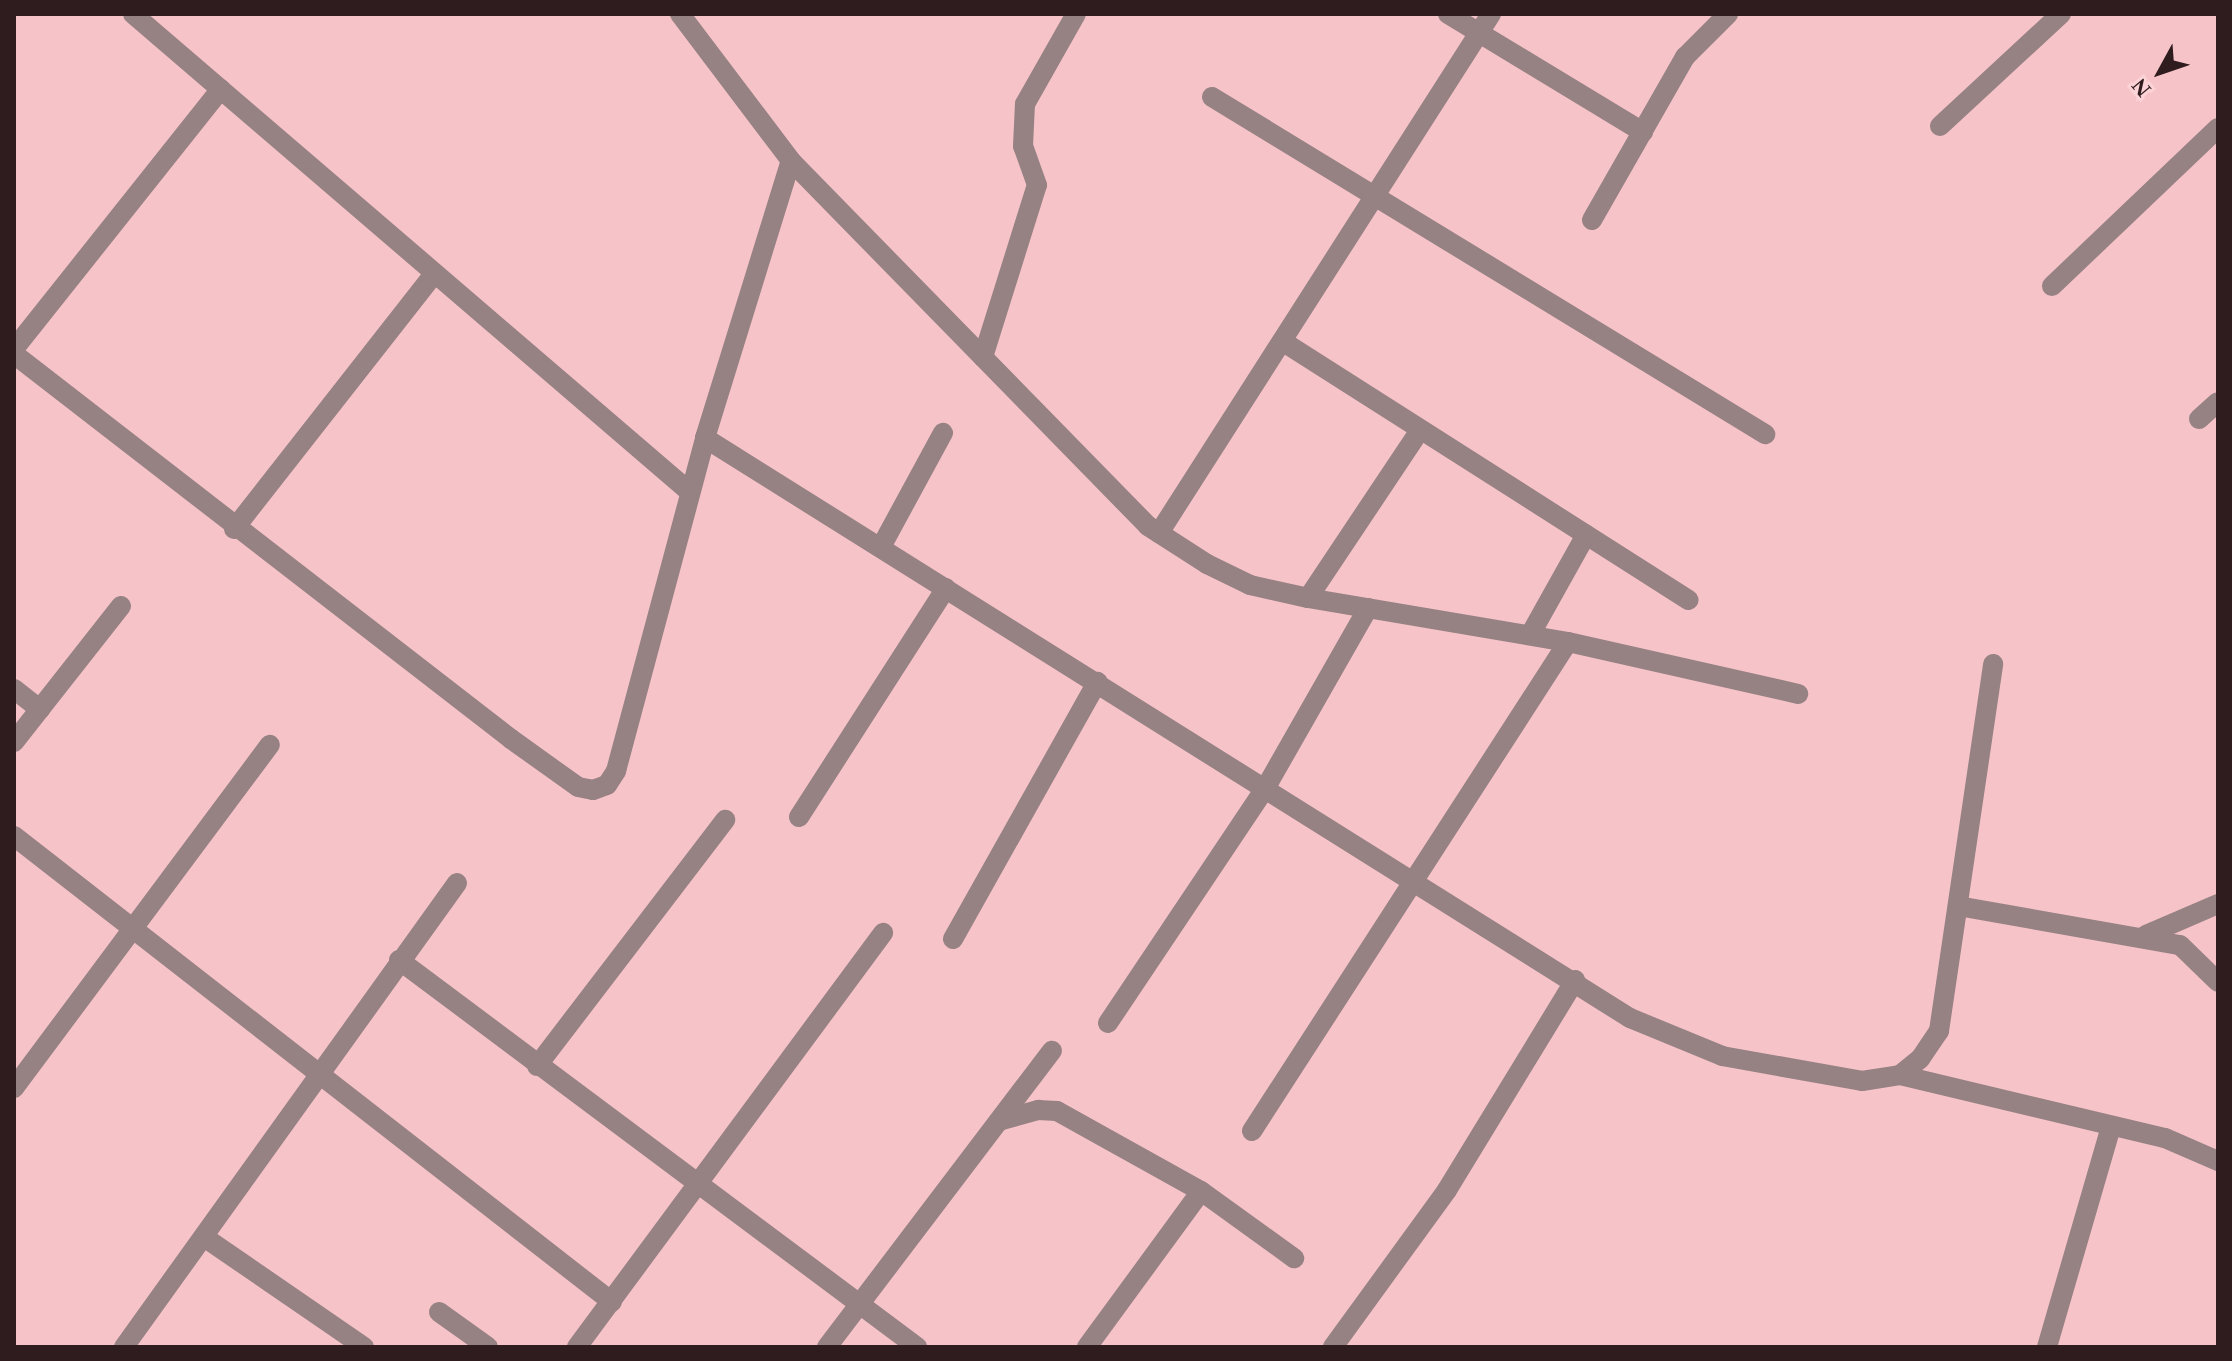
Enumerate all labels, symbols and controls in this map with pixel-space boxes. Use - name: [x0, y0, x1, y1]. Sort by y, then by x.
- north arrow: [2120, 32, 2200, 112]
- text: N: [2127, 74, 2156, 102]

